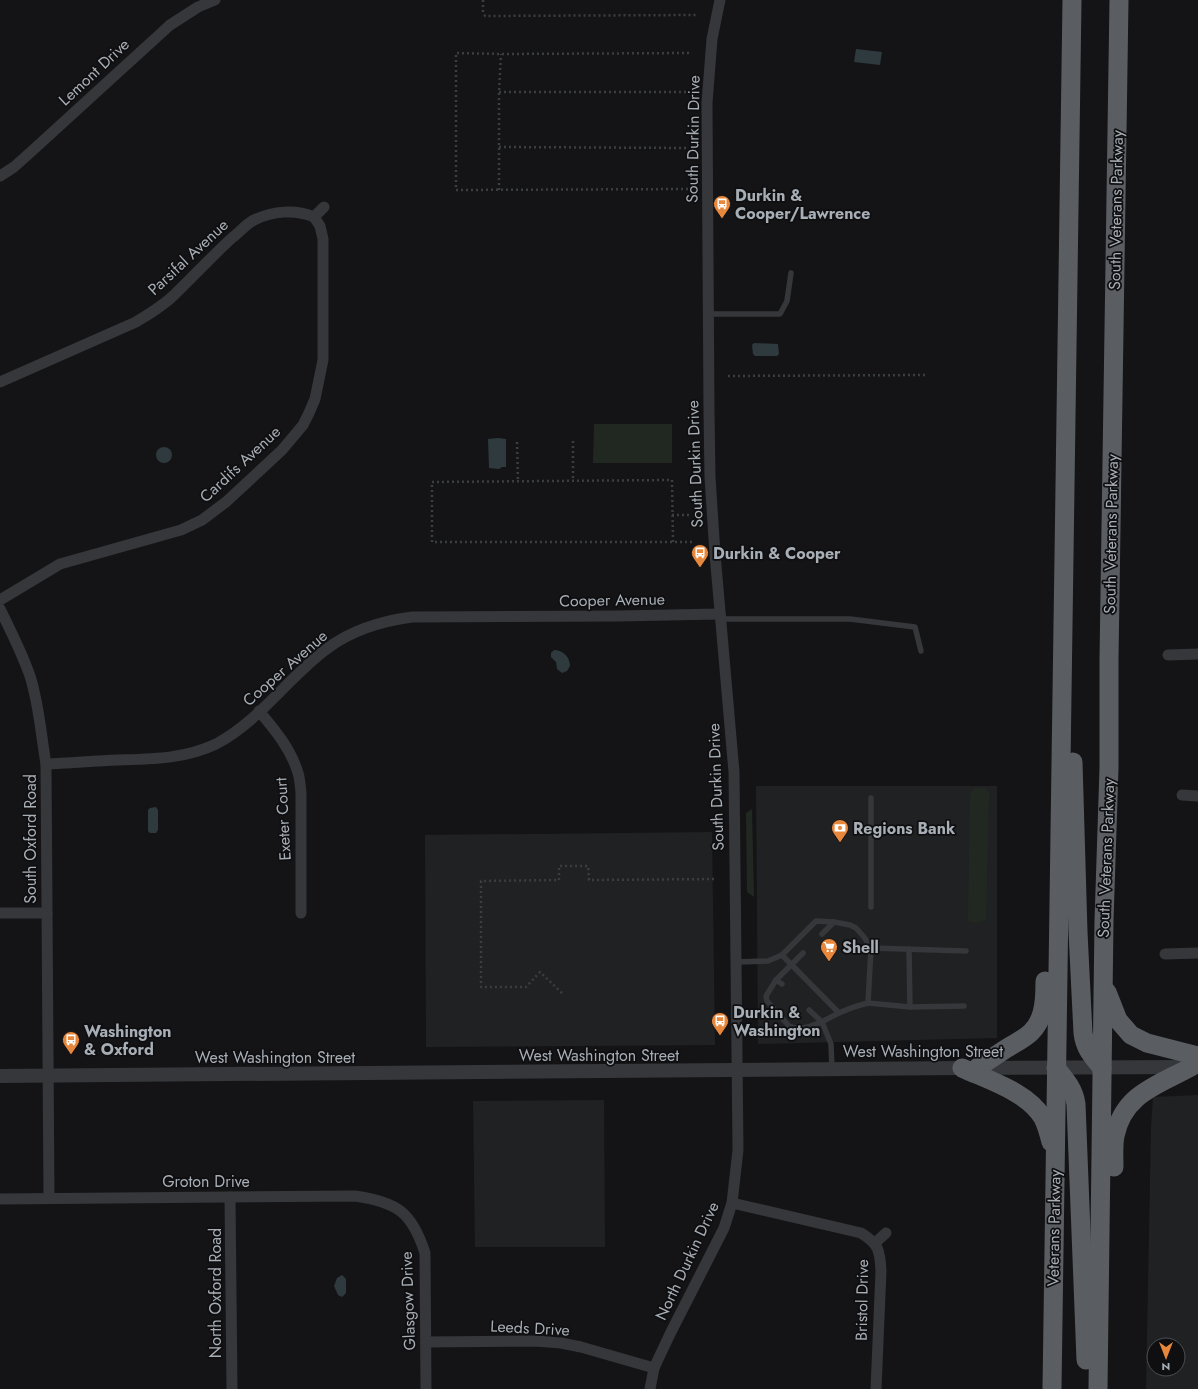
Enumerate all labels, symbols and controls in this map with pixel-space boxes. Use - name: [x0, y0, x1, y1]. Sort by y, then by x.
- street label: Lemont Drive: [54, 33, 134, 111]
- street label: South Durkin Drive: [680, 75, 706, 203]
- street label: South Veterans Parkway: [1103, 129, 1129, 290]
- place label: Durkin & Cooper/Lawrence: [735, 184, 870, 225]
- bus stop icon: Durkin & Cooper/Lawrence: [712, 194, 732, 219]
- street label: Parsifal Avenue: [143, 214, 233, 300]
- street label: South Durkin Drive: [681, 400, 709, 528]
- street label: Cardifs Avenue: [194, 420, 286, 508]
- street label: South Veterans Parkway: [1098, 453, 1124, 614]
- place label: Durkin & Cooper: [713, 542, 841, 565]
- bus stop icon: Durkin & Cooper: [690, 543, 710, 568]
- street label: Cooper Avenue: [559, 588, 665, 612]
- street label: Cooper Avenue: [237, 625, 333, 711]
- street label: South Durkin Drive: [702, 723, 730, 851]
- street label: South Oxford Road: [19, 774, 42, 904]
- street label: Exeter Court: [269, 777, 297, 861]
- street label: South Veterans Parkway: [1092, 777, 1120, 938]
- place label: Regions Bank: [853, 817, 956, 840]
- bank icon: Regions Bank: [830, 818, 850, 843]
- place label: Shell: [842, 936, 879, 959]
- supermarket icon: Shell: [819, 937, 839, 962]
- place label: Durkin & Washington: [733, 1001, 821, 1042]
- bus stop icon: Durkin & Washington: [710, 1011, 730, 1036]
- place label: Washington & Oxford: [84, 1020, 172, 1061]
- bus stop icon: Washington & Oxford: [61, 1030, 81, 1055]
- street label: West Washington Street: [843, 1040, 1003, 1063]
- street label: West Washington Street: [519, 1044, 679, 1067]
- street label: West Washington Street: [195, 1046, 355, 1069]
- street label: Veterans Parkway: [1041, 1168, 1067, 1287]
- street label: Groton Drive: [162, 1170, 250, 1193]
- street label: North Durkin Drive: [649, 1198, 725, 1324]
- street label: North Oxford Road: [204, 1228, 227, 1358]
- street label: Glasgow Drive: [395, 1251, 421, 1351]
- street label: Bristol Drive: [850, 1259, 874, 1341]
- street label: Leeds Drive: [490, 1314, 570, 1342]
- north arrow: [1146, 1337, 1186, 1377]
- text: N: [1162, 1359, 1170, 1375]

